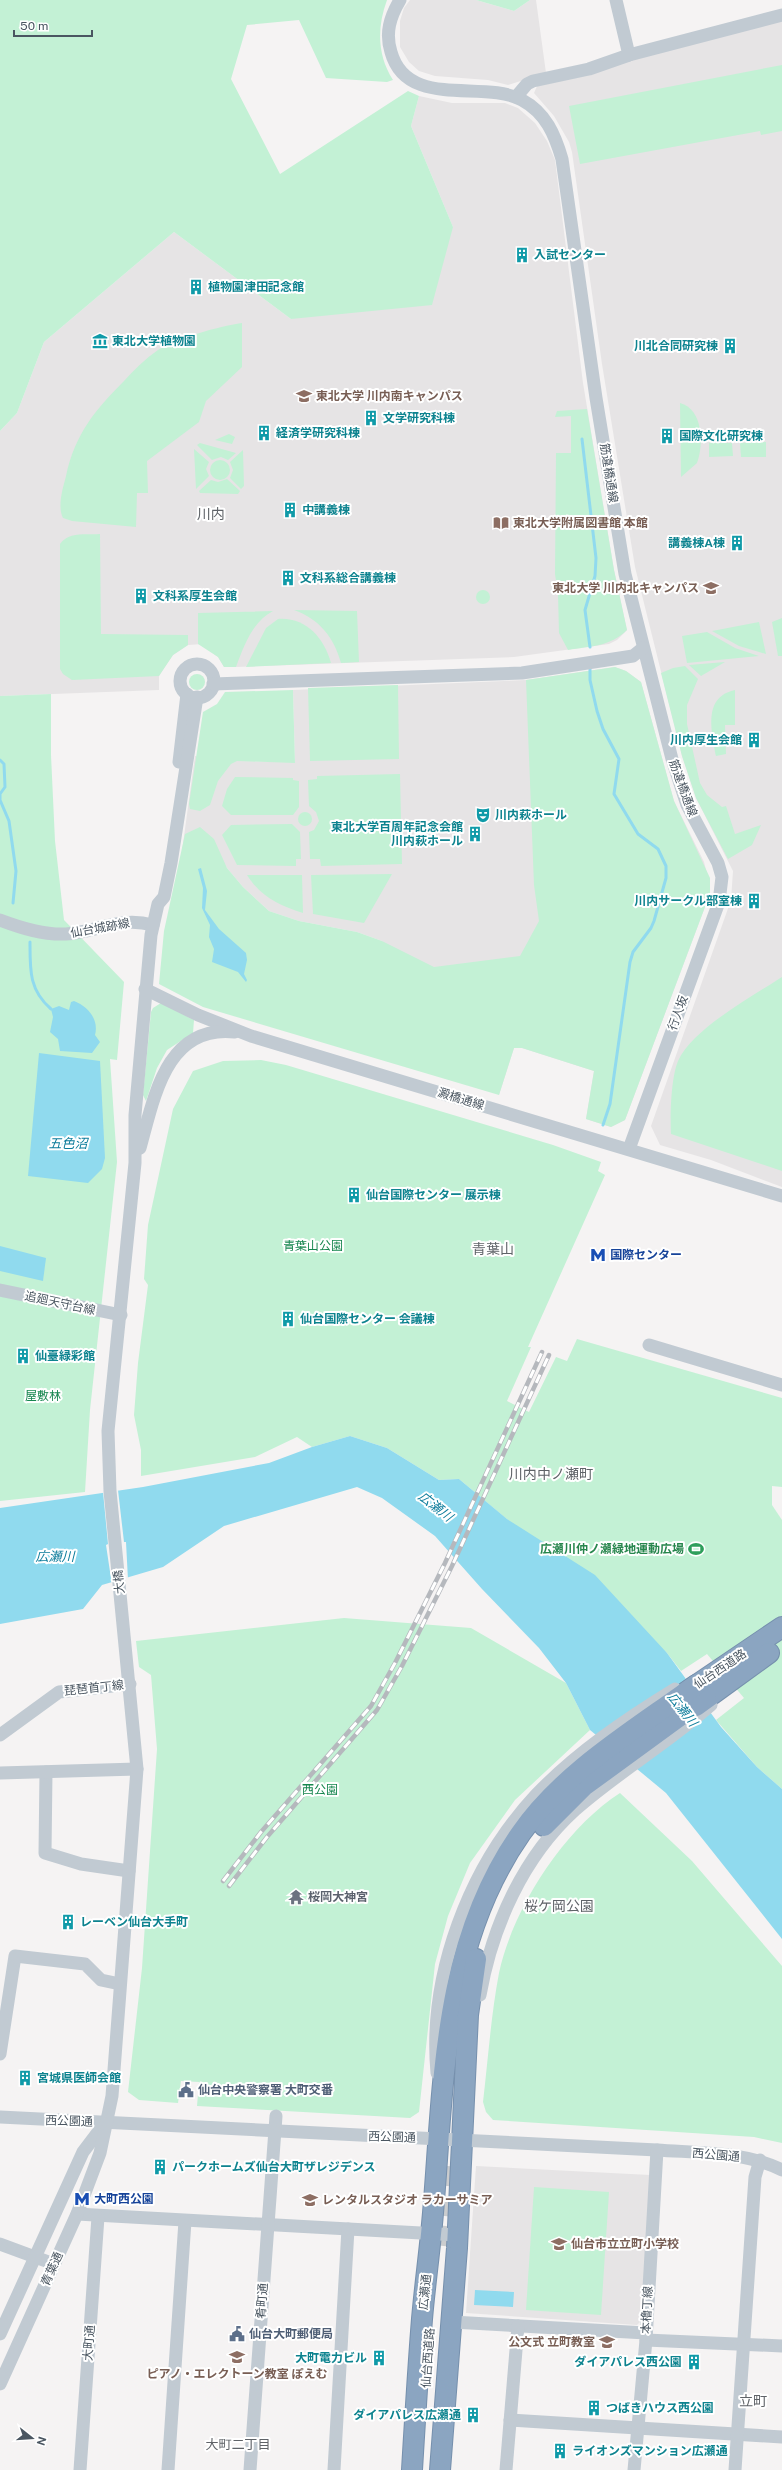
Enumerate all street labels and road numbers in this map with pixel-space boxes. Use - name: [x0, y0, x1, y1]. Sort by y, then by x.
- street label: 筋違橋通線: [597, 442, 621, 504]
- street label: 筋違橋通線: [666, 757, 700, 819]
- street label: 仙台城跡線: [69, 916, 131, 940]
- street label: 行人坂: [665, 994, 691, 1032]
- street label: 澱橋通線: [436, 1085, 486, 1113]
- street label: 追廻天守台線: [23, 1289, 97, 1317]
- street label: 大橋: [111, 1569, 127, 1595]
- street label: 仙台西道路: [691, 1646, 749, 1692]
- street label: 琵琶首丁線: [63, 1678, 125, 1698]
- street label: 西公園通: [45, 2113, 93, 2129]
- street label: 西公園通: [368, 2129, 416, 2145]
- street label: 西公園通: [691, 2146, 741, 2164]
- street label: 青葉通: [38, 2250, 66, 2288]
- street label: 広瀬通: [416, 2273, 434, 2311]
- street label: 肴町通: [254, 2283, 270, 2319]
- street label: 本櫓丁線: [639, 2286, 655, 2334]
- street label: 大町通: [81, 2325, 97, 2361]
- street label: 仙台西道路: [419, 2328, 437, 2388]

